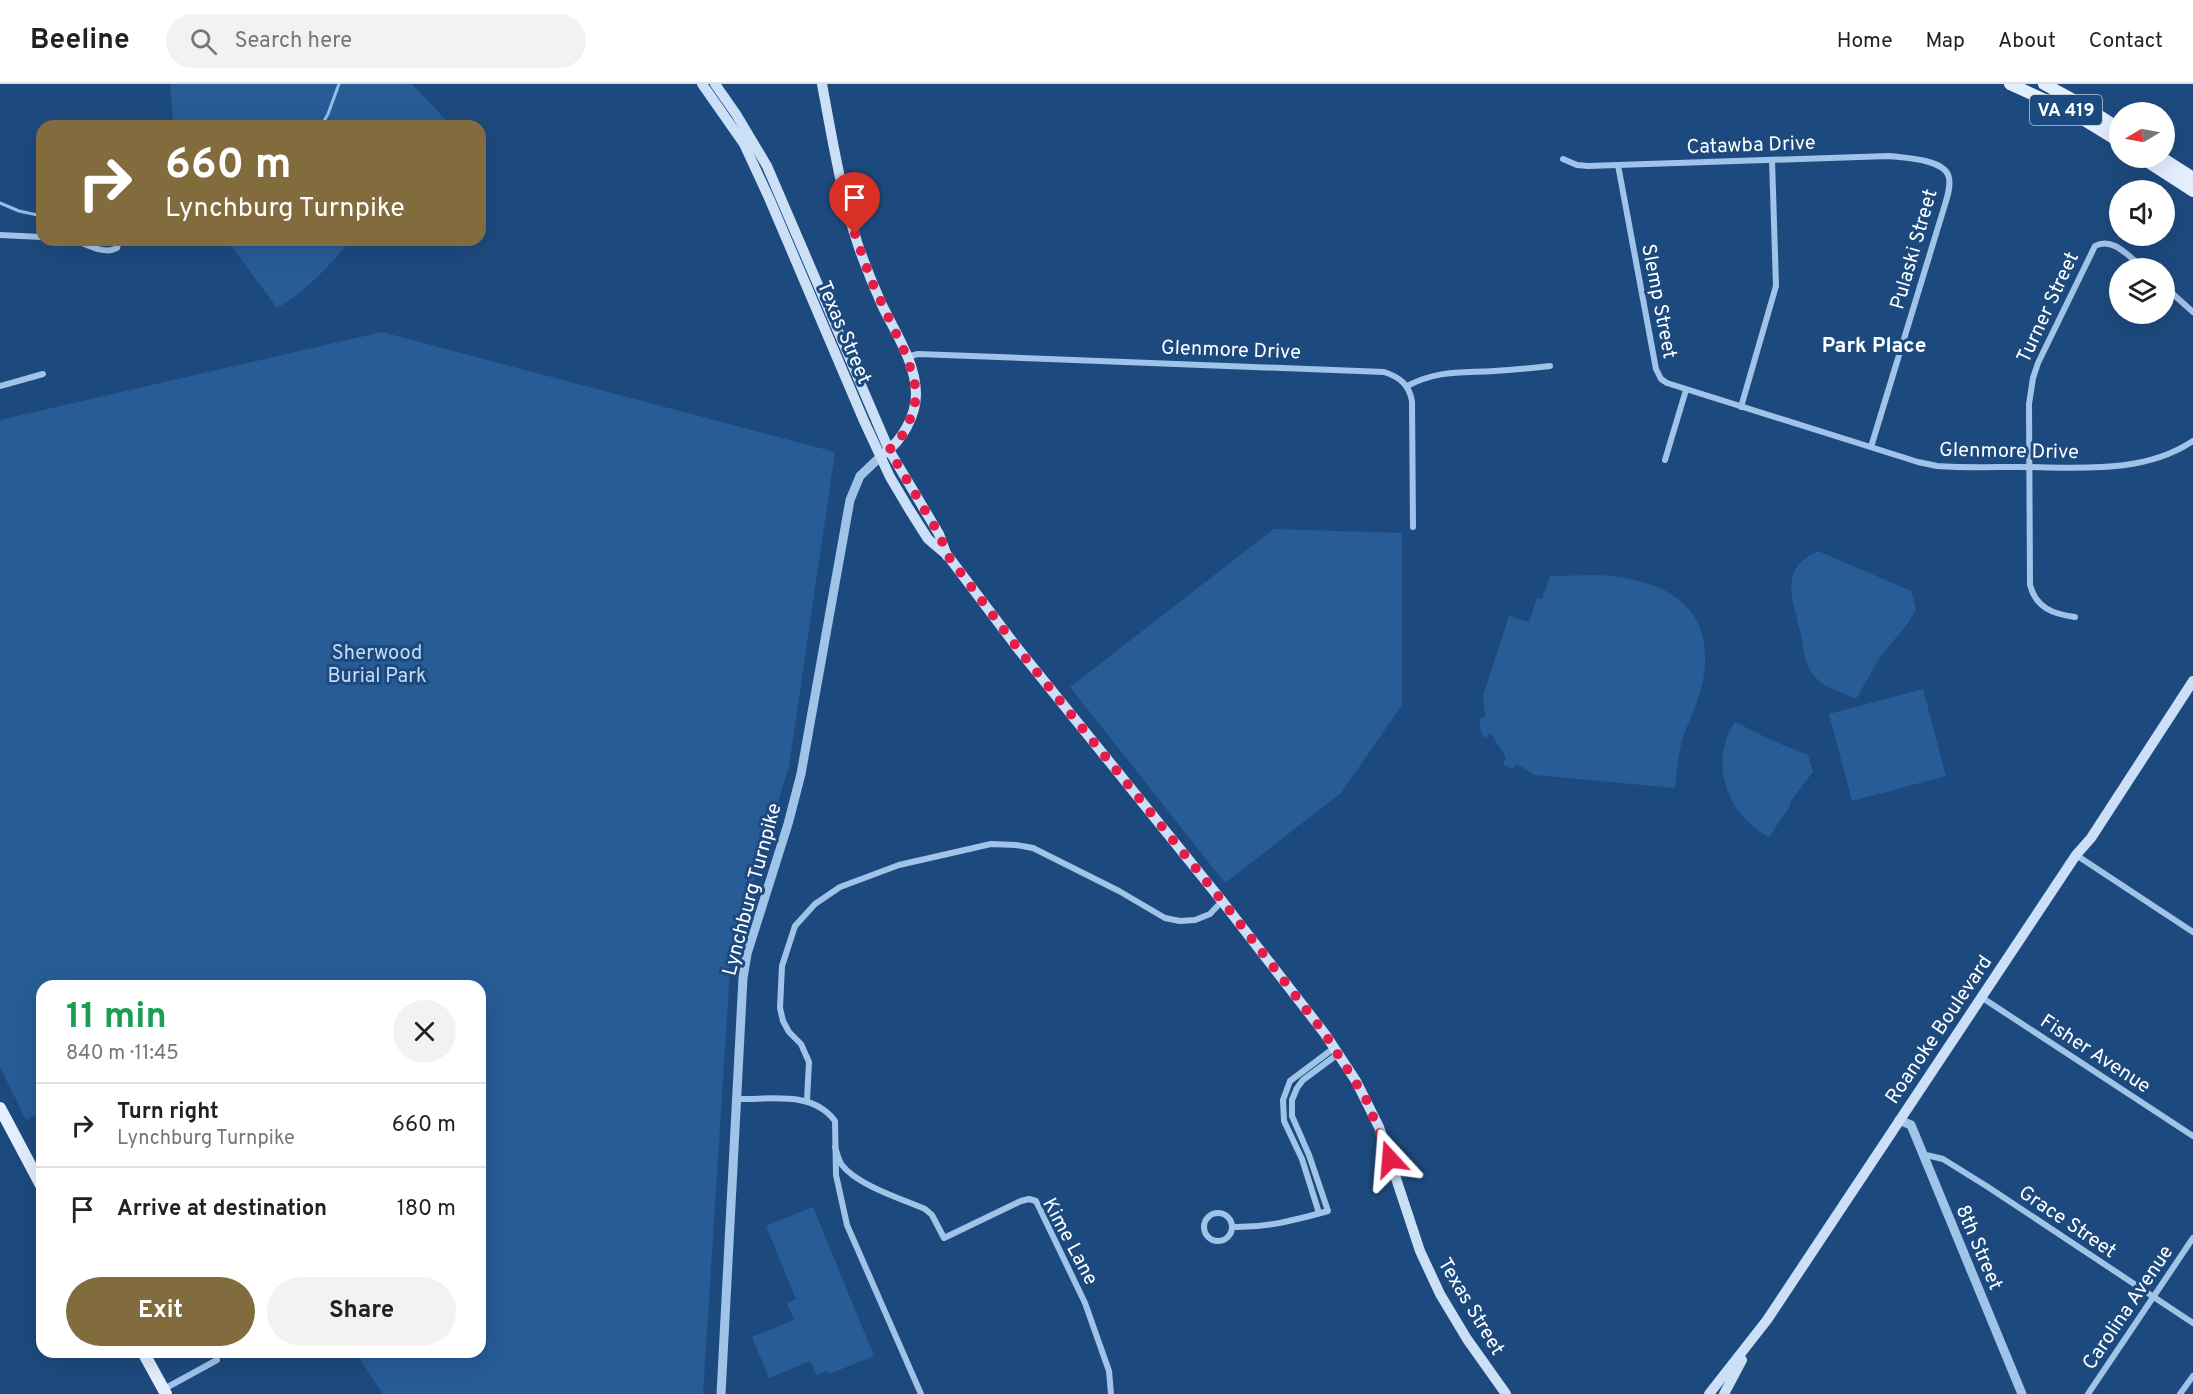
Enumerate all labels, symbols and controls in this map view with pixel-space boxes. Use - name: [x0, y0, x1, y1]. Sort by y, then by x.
- search box: [166, 14, 586, 68]
- text: Beeline: [30, 23, 130, 59]
- icon: search: [187, 25, 220, 58]
- text: Search here: [235, 28, 352, 55]
- text: Home: [1837, 28, 1893, 55]
- text: Map: [1926, 28, 1965, 55]
- text: About: [1998, 28, 2056, 55]
- text: Contact: [2089, 28, 2163, 55]
- road number: VA 419: [2030, 95, 2102, 125]
- north arrow: [2109, 102, 2175, 168]
- map controls: [2109, 102, 2175, 324]
- street label: Catawba Drive: [1686, 131, 1816, 161]
- text: 660 m: [165, 140, 292, 193]
- icon: right: [66, 144, 144, 222]
- pin: [829, 172, 880, 234]
- button: sound: [2109, 180, 2175, 246]
- icon: arrive: [838, 181, 871, 214]
- street label: Pulaski Street: [1885, 186, 1945, 313]
- text: Lynchburg Turnpike: [165, 192, 405, 226]
- street label: Slemp Street: [1634, 242, 1682, 361]
- street label: Turner Street: [2012, 248, 2086, 368]
- button: layers: [2109, 258, 2175, 324]
- street label: Texas Street: [810, 277, 877, 388]
- district label: Park Place: [1822, 333, 1926, 360]
- street label: Glenmore Drive: [1161, 336, 1301, 366]
- street label: Glenmore Drive: [1939, 438, 2079, 466]
- park label: Sherwood Burial Park: [327, 641, 427, 690]
- street label: Lynchburg Turnpike: [717, 800, 788, 979]
- street label: Roanoke Boulevard: [1880, 951, 1999, 1109]
- text: 11 min: [66, 995, 167, 1041]
- button: close: [393, 1000, 456, 1063]
- street label: Fisher Avenue: [2035, 1009, 2155, 1100]
- text: 840 m · 11:45: [66, 1041, 179, 1067]
- text: Turn right: [117, 1099, 219, 1126]
- icon: right: [66, 1109, 99, 1142]
- text: 660 m: [392, 1112, 456, 1139]
- text: Lynchburg Turnpike: [117, 1126, 295, 1152]
- position arrow: [1358, 1127, 1422, 1191]
- street label: Grace Street: [2013, 1180, 2121, 1265]
- icon: arrive: [66, 1193, 99, 1226]
- street label: Kime Lane: [1035, 1194, 1103, 1290]
- text: Arrive at destination: [117, 1196, 327, 1223]
- text: 180 m: [397, 1196, 456, 1223]
- street label: 8th Street: [1949, 1201, 2008, 1294]
- street label: Carolina Avenue: [2077, 1241, 2180, 1376]
- street label: Texas Street: [1431, 1253, 1510, 1361]
- button: Exit: [66, 1277, 255, 1346]
- button: Share: [267, 1277, 456, 1346]

